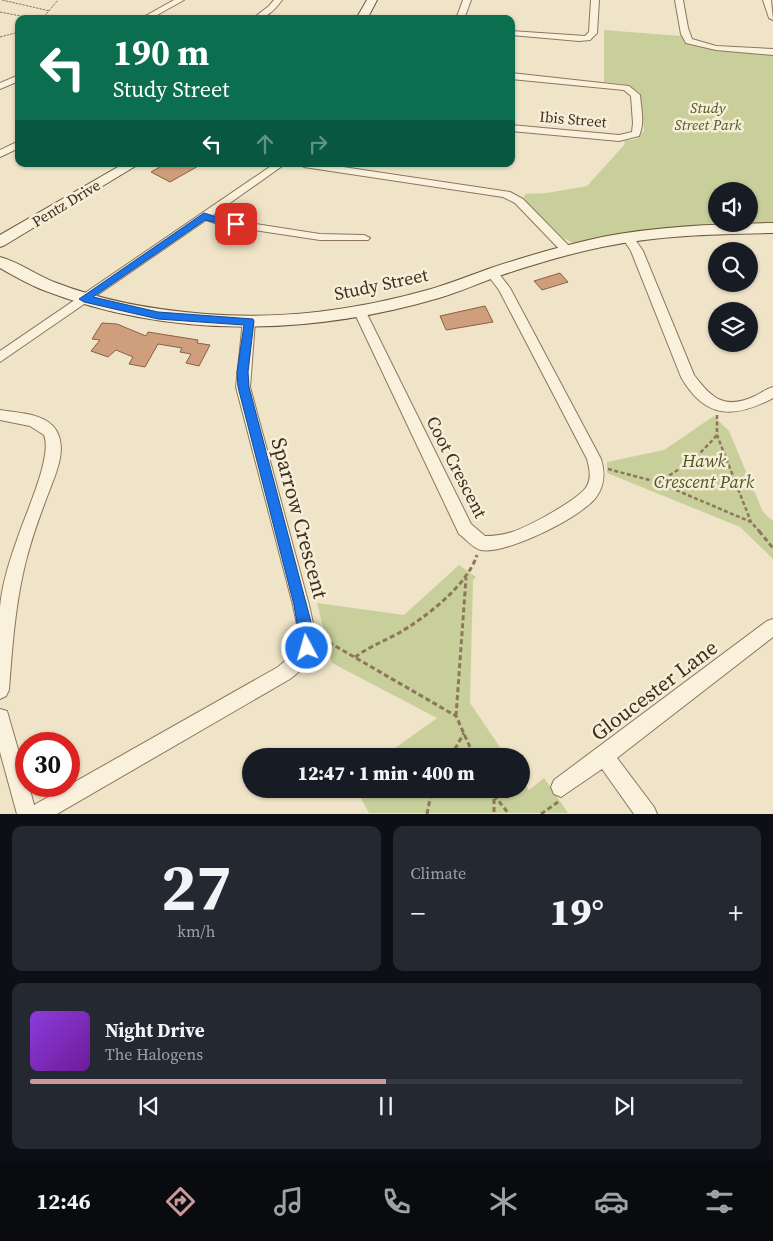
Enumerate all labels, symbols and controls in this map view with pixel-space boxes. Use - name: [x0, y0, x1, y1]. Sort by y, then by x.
- text: 190 m: [113, 29, 209, 77]
- icon: left: [30, 35, 95, 100]
- text: Study Street: [113, 74, 229, 104]
- park label: Study Street Park: [674, 97, 742, 135]
- street label: Ibis Street: [538, 106, 608, 132]
- icon: left: [198, 130, 226, 158]
- icon: ahead: [251, 130, 279, 158]
- icon: right: [304, 130, 332, 158]
- street label: Pentz Drive: [28, 174, 105, 232]
- map controls: [708, 182, 758, 352]
- button: sound: [708, 182, 758, 232]
- pin: [215, 203, 257, 245]
- icon: arrive: [222, 210, 250, 238]
- button: search: [708, 242, 758, 292]
- street label: Study Street: [332, 262, 430, 306]
- button: layers: [708, 302, 758, 352]
- street label: Coot Crescent: [421, 412, 493, 522]
- street label: Sparrow Crescent: [265, 434, 335, 602]
- park label: Hawk Crescent Park: [654, 448, 755, 494]
- position arrow: [280, 621, 332, 673]
- street label: Gloucester Lane: [585, 633, 723, 747]
- speed limit sign: 30: [15, 732, 80, 797]
- text: 12:47 · 1 min · 400 m: [297, 760, 475, 786]
- text: 27: [161, 843, 231, 932]
- text: Climate: [411, 862, 466, 884]
- text: 19°: [550, 886, 604, 938]
- text: −: [411, 894, 425, 932]
- text: +: [728, 894, 743, 932]
- text: km/h: [177, 920, 215, 942]
- text: Night Drive: [105, 1017, 205, 1043]
- text: The Halogens: [105, 1043, 203, 1065]
- icon: previous: [135, 1092, 163, 1120]
- icon: pause: [372, 1092, 400, 1120]
- icon: next: [610, 1092, 638, 1120]
- icon: directions: [163, 1184, 198, 1219]
- icon: music: [271, 1184, 306, 1219]
- icon: phone: [379, 1184, 414, 1219]
- icon: climate: [486, 1184, 521, 1219]
- icon: car: [594, 1184, 629, 1219]
- icon: filters: [702, 1184, 737, 1219]
- text: 12:46: [36, 1186, 91, 1216]

